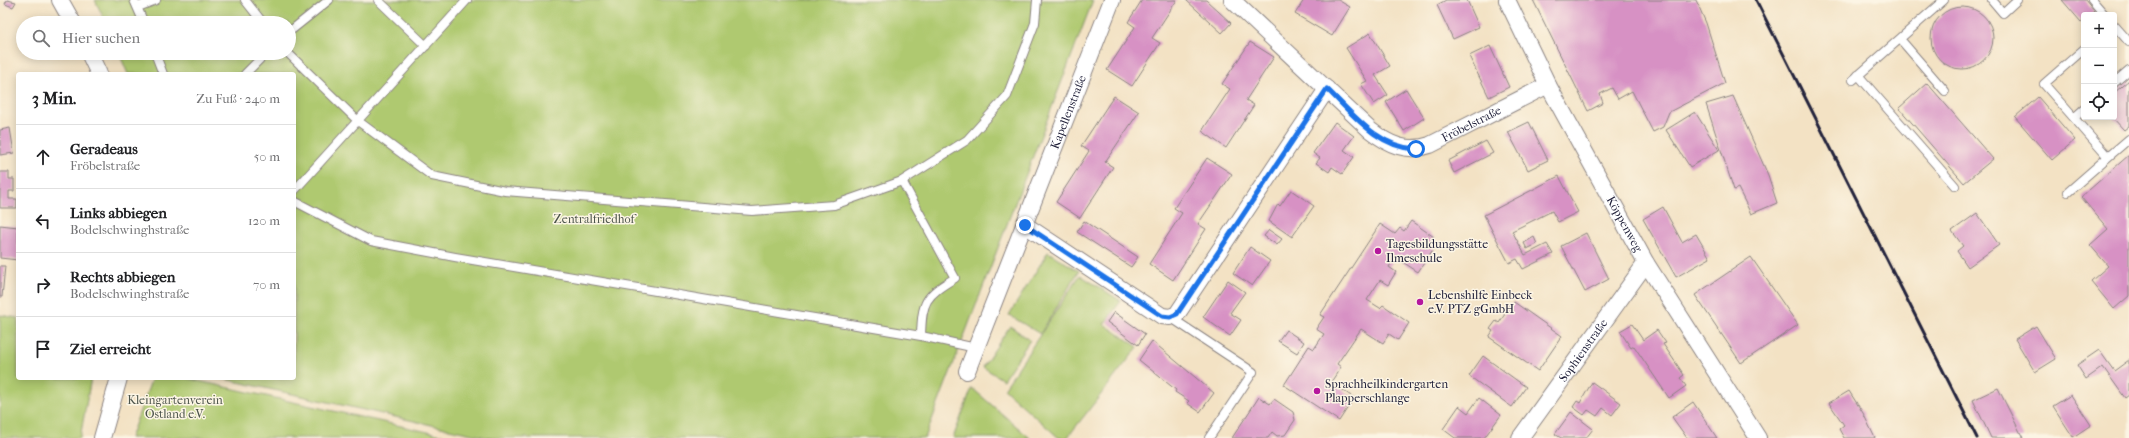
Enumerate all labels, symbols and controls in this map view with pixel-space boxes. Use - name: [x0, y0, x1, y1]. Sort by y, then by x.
- map controls: [2081, 12, 2117, 120]
- button: +: [2081, 12, 2117, 48]
- search box: [16, 16, 296, 60]
- icon: search: [30, 27, 52, 49]
- text: Hier suchen: [62, 29, 140, 47]
- button: −: [2081, 48, 2117, 84]
- street label: Kapellenstraße: [1047, 73, 1089, 151]
- button: locate: [2081, 84, 2117, 120]
- text: 3 Min.: [32, 88, 76, 108]
- text: Zu Fuß · 240 m: [196, 91, 280, 106]
- street label: Fröbelstraße: [1439, 103, 1504, 145]
- text: Geradeaus: [70, 140, 138, 158]
- route start: [1407, 140, 1425, 158]
- icon: ahead: [32, 146, 54, 168]
- text: 50 m: [254, 149, 280, 164]
- text: Fröbelstraße: [70, 158, 140, 173]
- street label: Köppenweg: [1604, 194, 1646, 255]
- text: Links abbiegen: [70, 204, 167, 222]
- icon: left: [32, 210, 54, 232]
- park label: Zentralfriedhof: [554, 212, 637, 226]
- text: 120 m: [248, 213, 280, 228]
- route end: [1016, 216, 1034, 234]
- text: Bodelschwinghstraße: [70, 222, 189, 237]
- place label: Tagesbildungsstätte Ilmeschule: [1386, 237, 1488, 265]
- marker: Tagesbildungsstätte Ilmeschule: [1373, 246, 1383, 256]
- text: Rechts abbiegen: [70, 268, 175, 286]
- icon: right: [32, 274, 54, 296]
- text: 70 m: [253, 277, 280, 292]
- text: Bodelschwinghstraße: [70, 286, 189, 301]
- place label: Lebenshilfe Einbeck e.V. PTZ gGmbH: [1428, 288, 1533, 316]
- marker: Lebenshilfe Einbeck e.V. PTZ gGmbH: [1415, 297, 1425, 307]
- street label: Sophienstraße: [1556, 316, 1610, 384]
- icon: arrive: [32, 338, 54, 360]
- text: Ziel erreicht: [70, 340, 151, 358]
- place label: Sprachheilkindergarten Plapperschlange: [1325, 377, 1448, 405]
- marker: Sprachheilkindergarten Plapperschlange: [1312, 386, 1322, 396]
- park label: Kleingartenverein Ostland e.V.: [127, 393, 223, 421]

